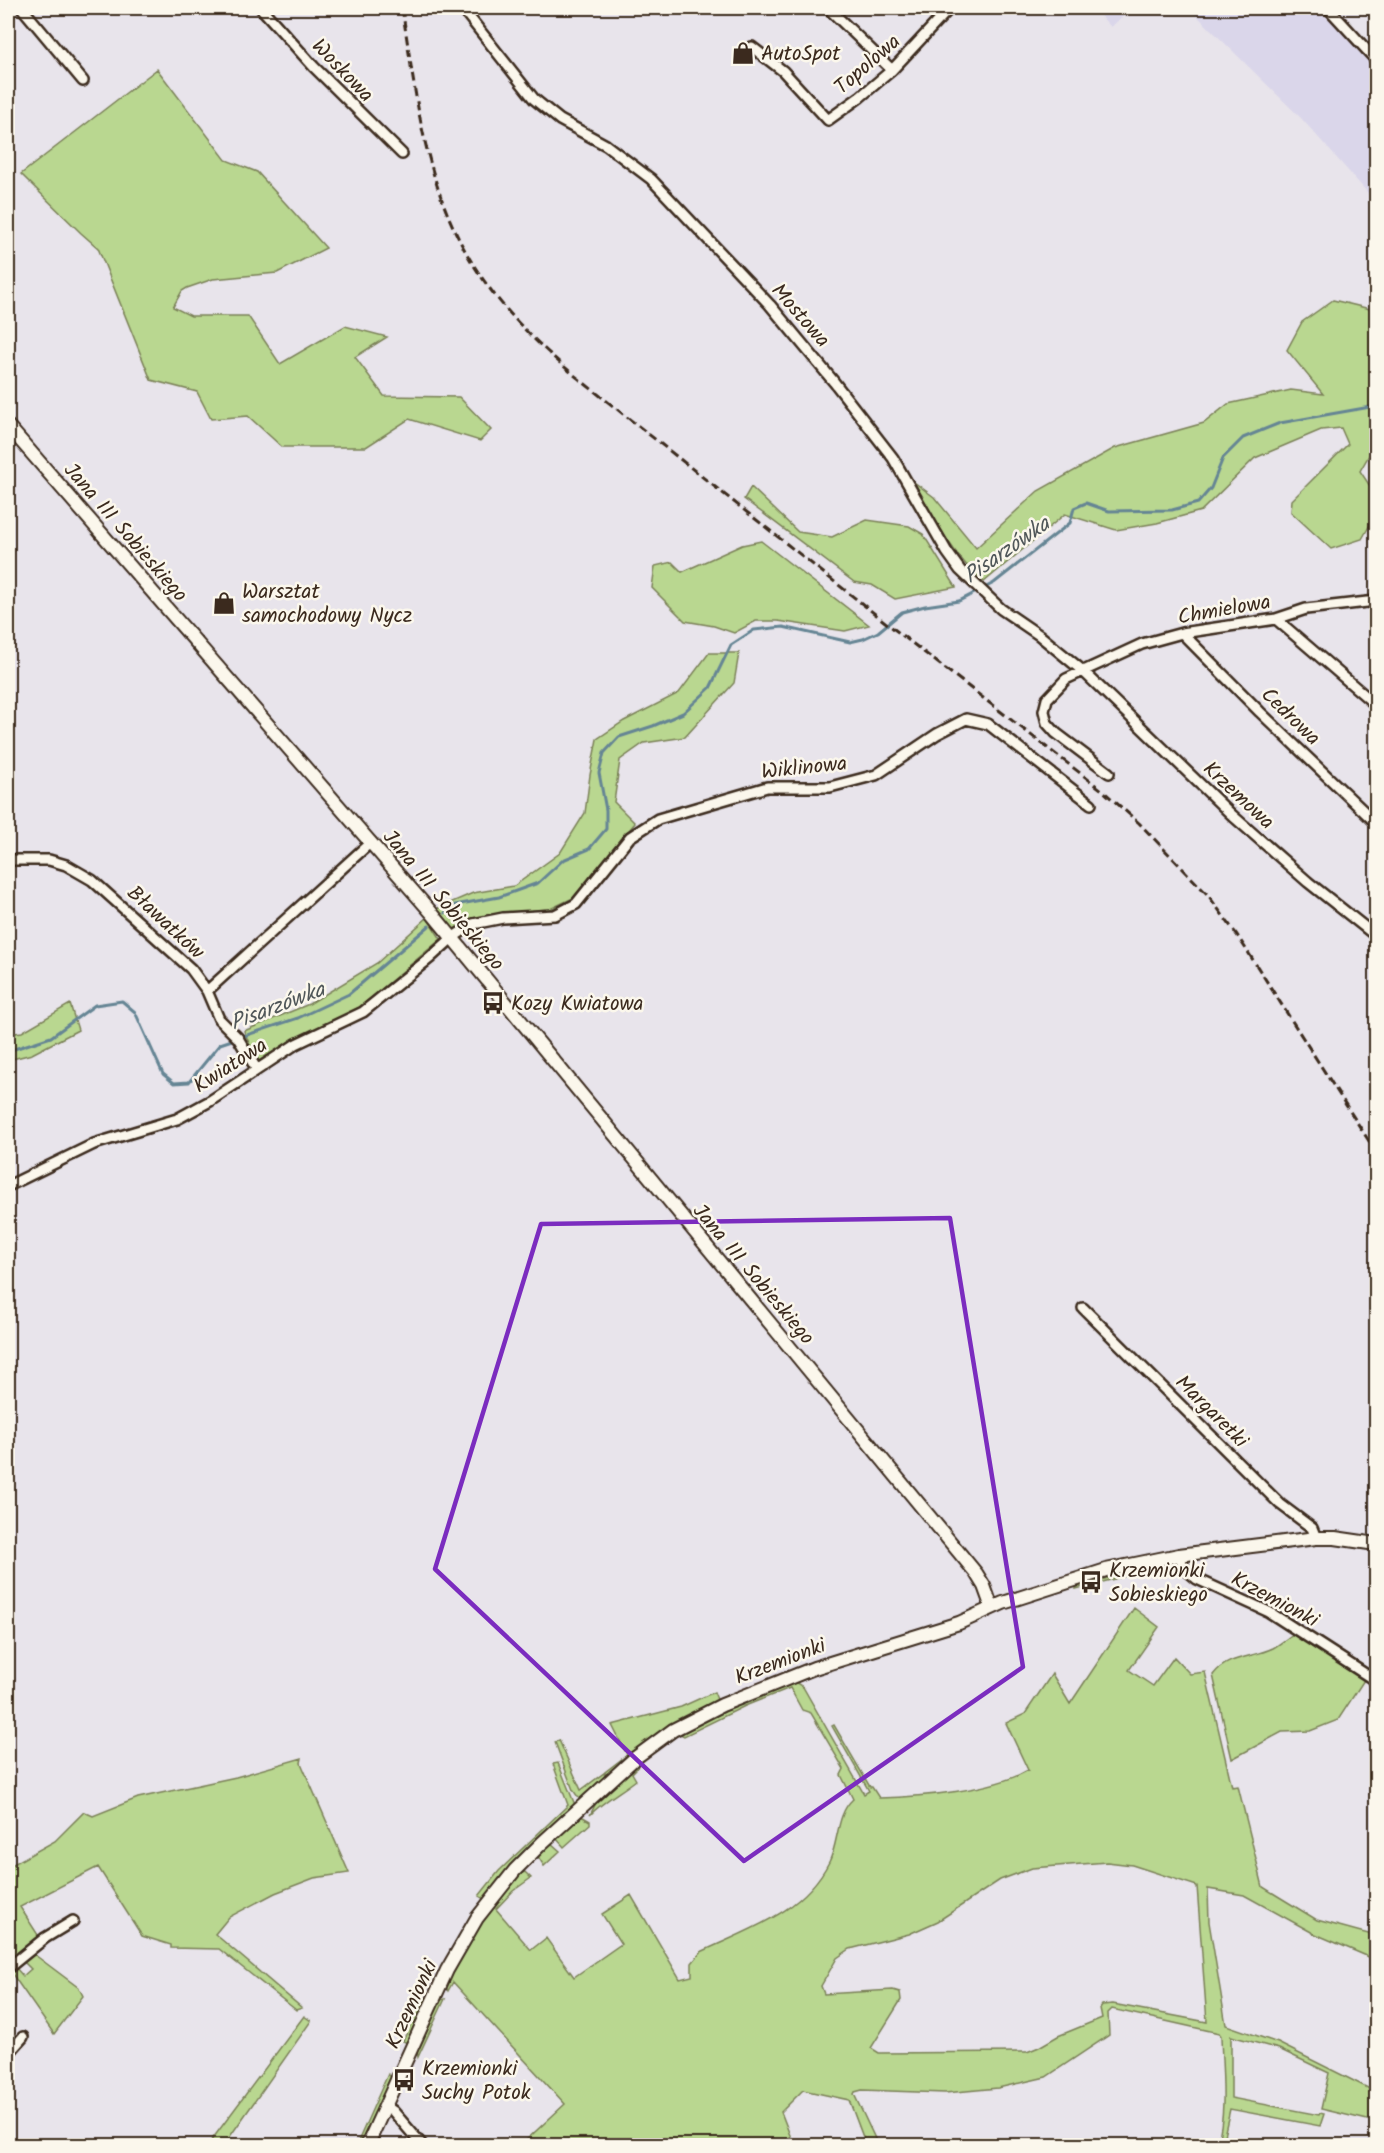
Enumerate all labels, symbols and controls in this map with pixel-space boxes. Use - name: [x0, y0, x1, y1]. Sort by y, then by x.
- street label: Topolowa: [827, 27, 909, 103]
- street label: Woskowa: [303, 31, 381, 111]
- place label: AutoSpot: [761, 38, 841, 71]
- shop icon: AutoSpot: [730, 40, 756, 66]
- street label: Mostowa: [762, 276, 837, 356]
- street label: Jana III Sobieskiego: [55, 456, 195, 610]
- water label: Pisarzówka: [957, 507, 1059, 594]
- place label: Warsztat samochodowy Nycz: [242, 576, 412, 633]
- street label: Chmielowa: [1175, 586, 1273, 635]
- shop icon: Warsztat samochodowy Nycz: [211, 590, 237, 616]
- street label: Cedrowa: [1252, 680, 1328, 754]
- street label: Wiklinowa: [760, 748, 849, 789]
- street label: Krzemowa: [1194, 754, 1282, 838]
- street label: Jana III Sobieskiego: [374, 823, 512, 979]
- street label: Bławatków: [118, 878, 212, 969]
- water label: Pisarzówka: [225, 973, 332, 1041]
- place label: Kozy Kwiatowa: [511, 988, 643, 1021]
- bus stop icon: Kozy Kwiatowa: [480, 990, 506, 1016]
- street label: Kwiatowa: [187, 1030, 275, 1103]
- street label: Jana III Sobieskiego: [684, 1197, 822, 1353]
- street label: Margaretki: [1167, 1368, 1256, 1457]
- place label: Krzemionki Sobieskiego: [1109, 1555, 1208, 1612]
- street label: Krzemionki: [1224, 1563, 1325, 1638]
- bus stop icon: Krzemionki Sobieskiego: [1078, 1569, 1104, 1595]
- street label: Krzemionki: [730, 1630, 832, 1695]
- street label: Krzemionki: [377, 1954, 448, 2055]
- place label: Krzemionki Suchy Potok: [422, 2053, 531, 2110]
- bus stop icon: Krzemionki Suchy Potok: [391, 2067, 417, 2093]

